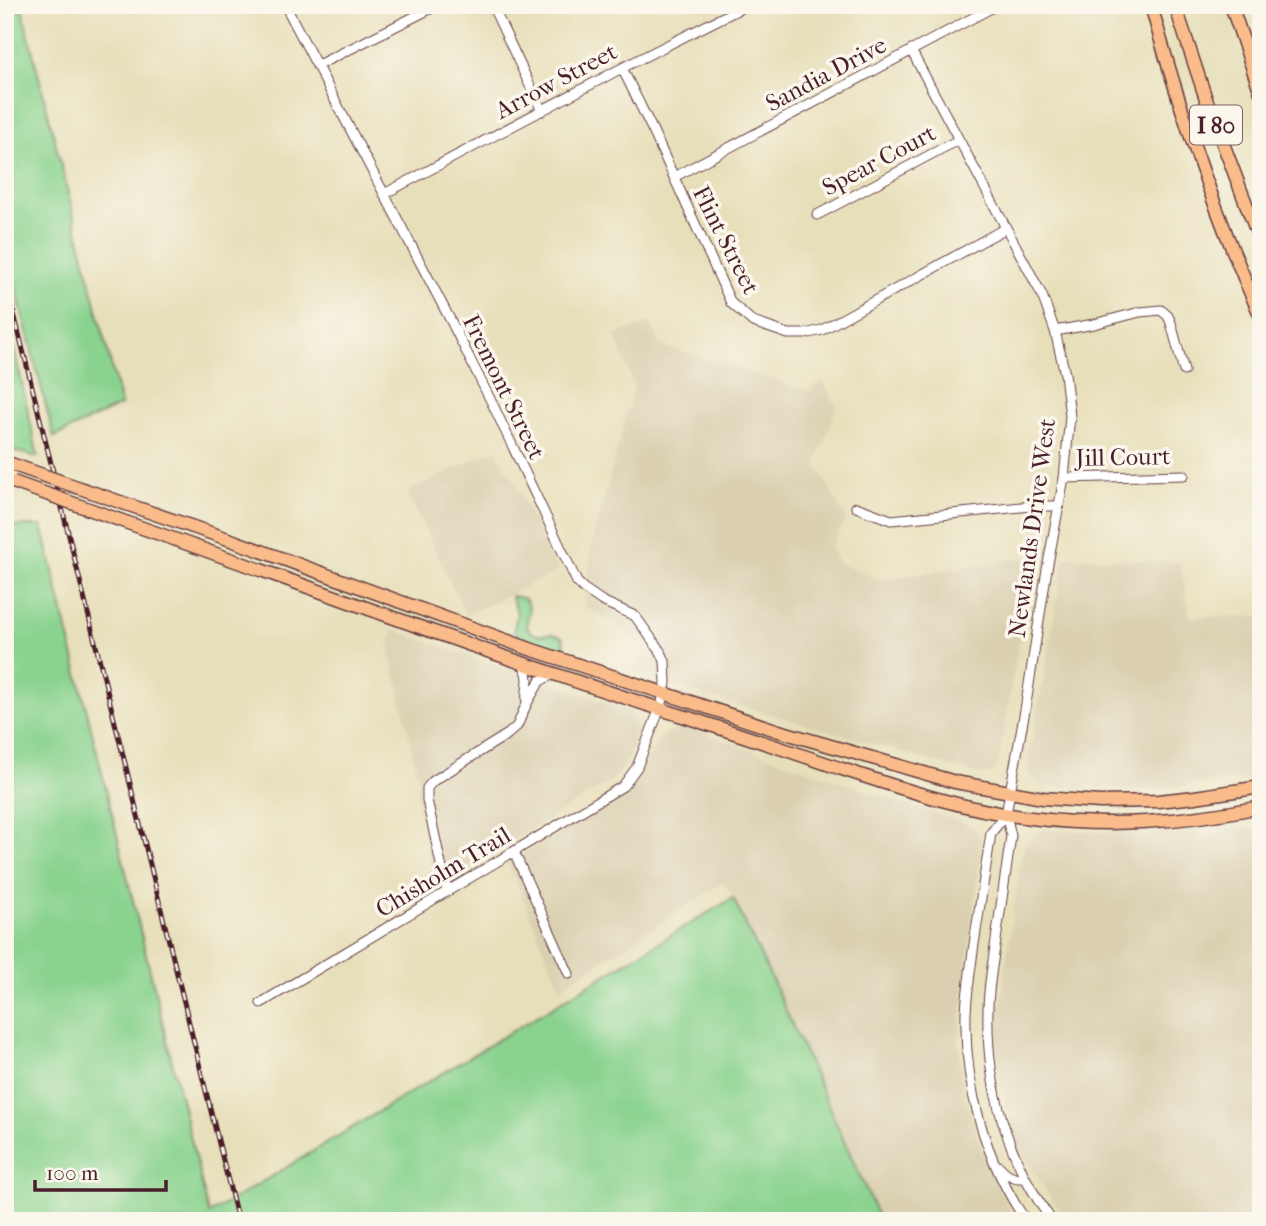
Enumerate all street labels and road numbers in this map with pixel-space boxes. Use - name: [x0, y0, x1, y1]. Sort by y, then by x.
- street label: Sandia Drive: [761, 31, 891, 117]
- street label: Arrow Street: [489, 37, 622, 125]
- road number: I 80: [1190, 106, 1242, 144]
- street label: Spear Court: [818, 118, 941, 202]
- street label: Flint Street: [687, 181, 765, 299]
- street label: Fremont Street: [457, 310, 551, 464]
- street label: Newlands Drive West: [1003, 416, 1061, 639]
- street label: Jill Court: [1073, 442, 1171, 472]
- street label: Chisholm Trail: [371, 821, 516, 923]

